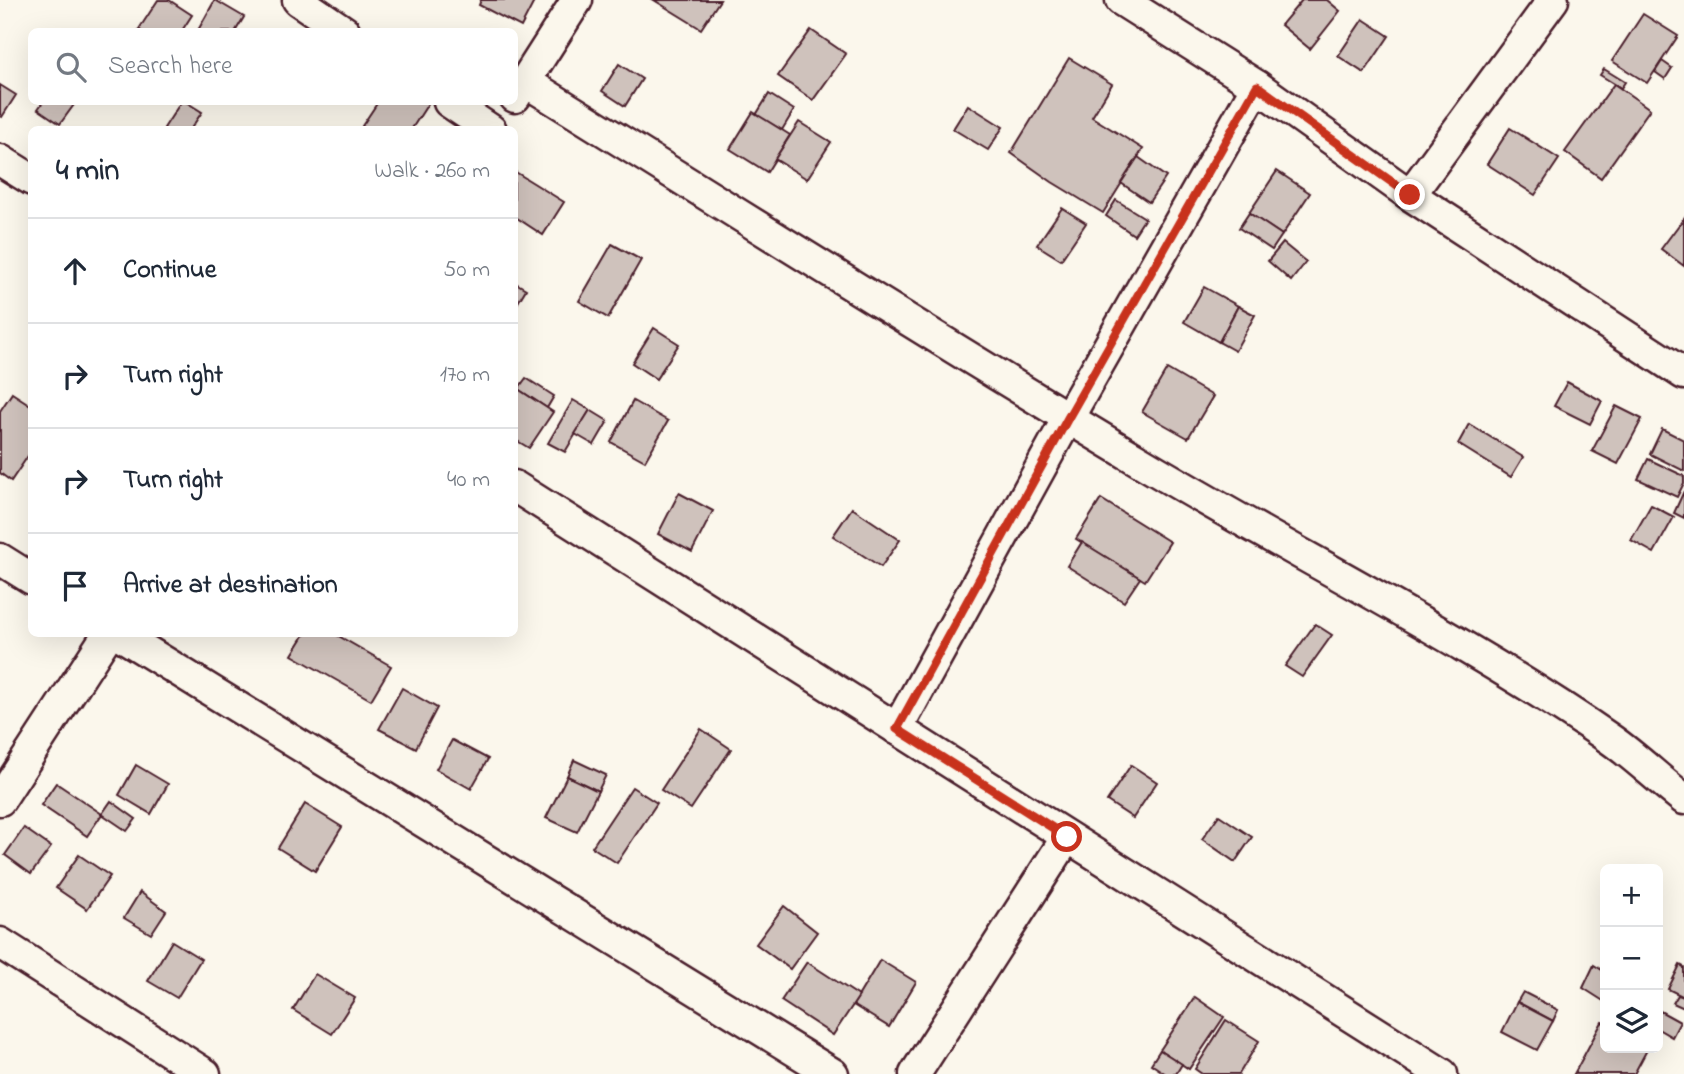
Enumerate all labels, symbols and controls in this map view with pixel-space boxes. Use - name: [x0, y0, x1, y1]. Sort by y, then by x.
- search box: [28, 28, 518, 105]
- icon: search: [52, 48, 90, 86]
- text: Search here: [108, 48, 233, 86]
- text: 4 min: [56, 150, 119, 194]
- text: Walk · 260 m: [374, 155, 490, 188]
- route end: [1394, 179, 1425, 210]
- icon: ahead: [56, 252, 94, 290]
- text: Continue: [123, 252, 216, 290]
- text: 50 m: [443, 254, 490, 287]
- icon: right: [56, 357, 94, 395]
- text: Turn right: [123, 357, 223, 395]
- text: 170 m: [440, 359, 490, 392]
- icon: right: [56, 462, 94, 500]
- text: Turn right: [123, 462, 223, 500]
- text: 40 m: [447, 464, 490, 497]
- icon: arrive: [56, 567, 94, 605]
- text: Arrive at destination: [123, 567, 338, 605]
- route start: [1051, 821, 1082, 852]
- map controls: [1600, 864, 1663, 1053]
- button: +: [1600, 864, 1663, 927]
- button: −: [1600, 927, 1663, 990]
- button: layers: [1600, 990, 1663, 1053]

